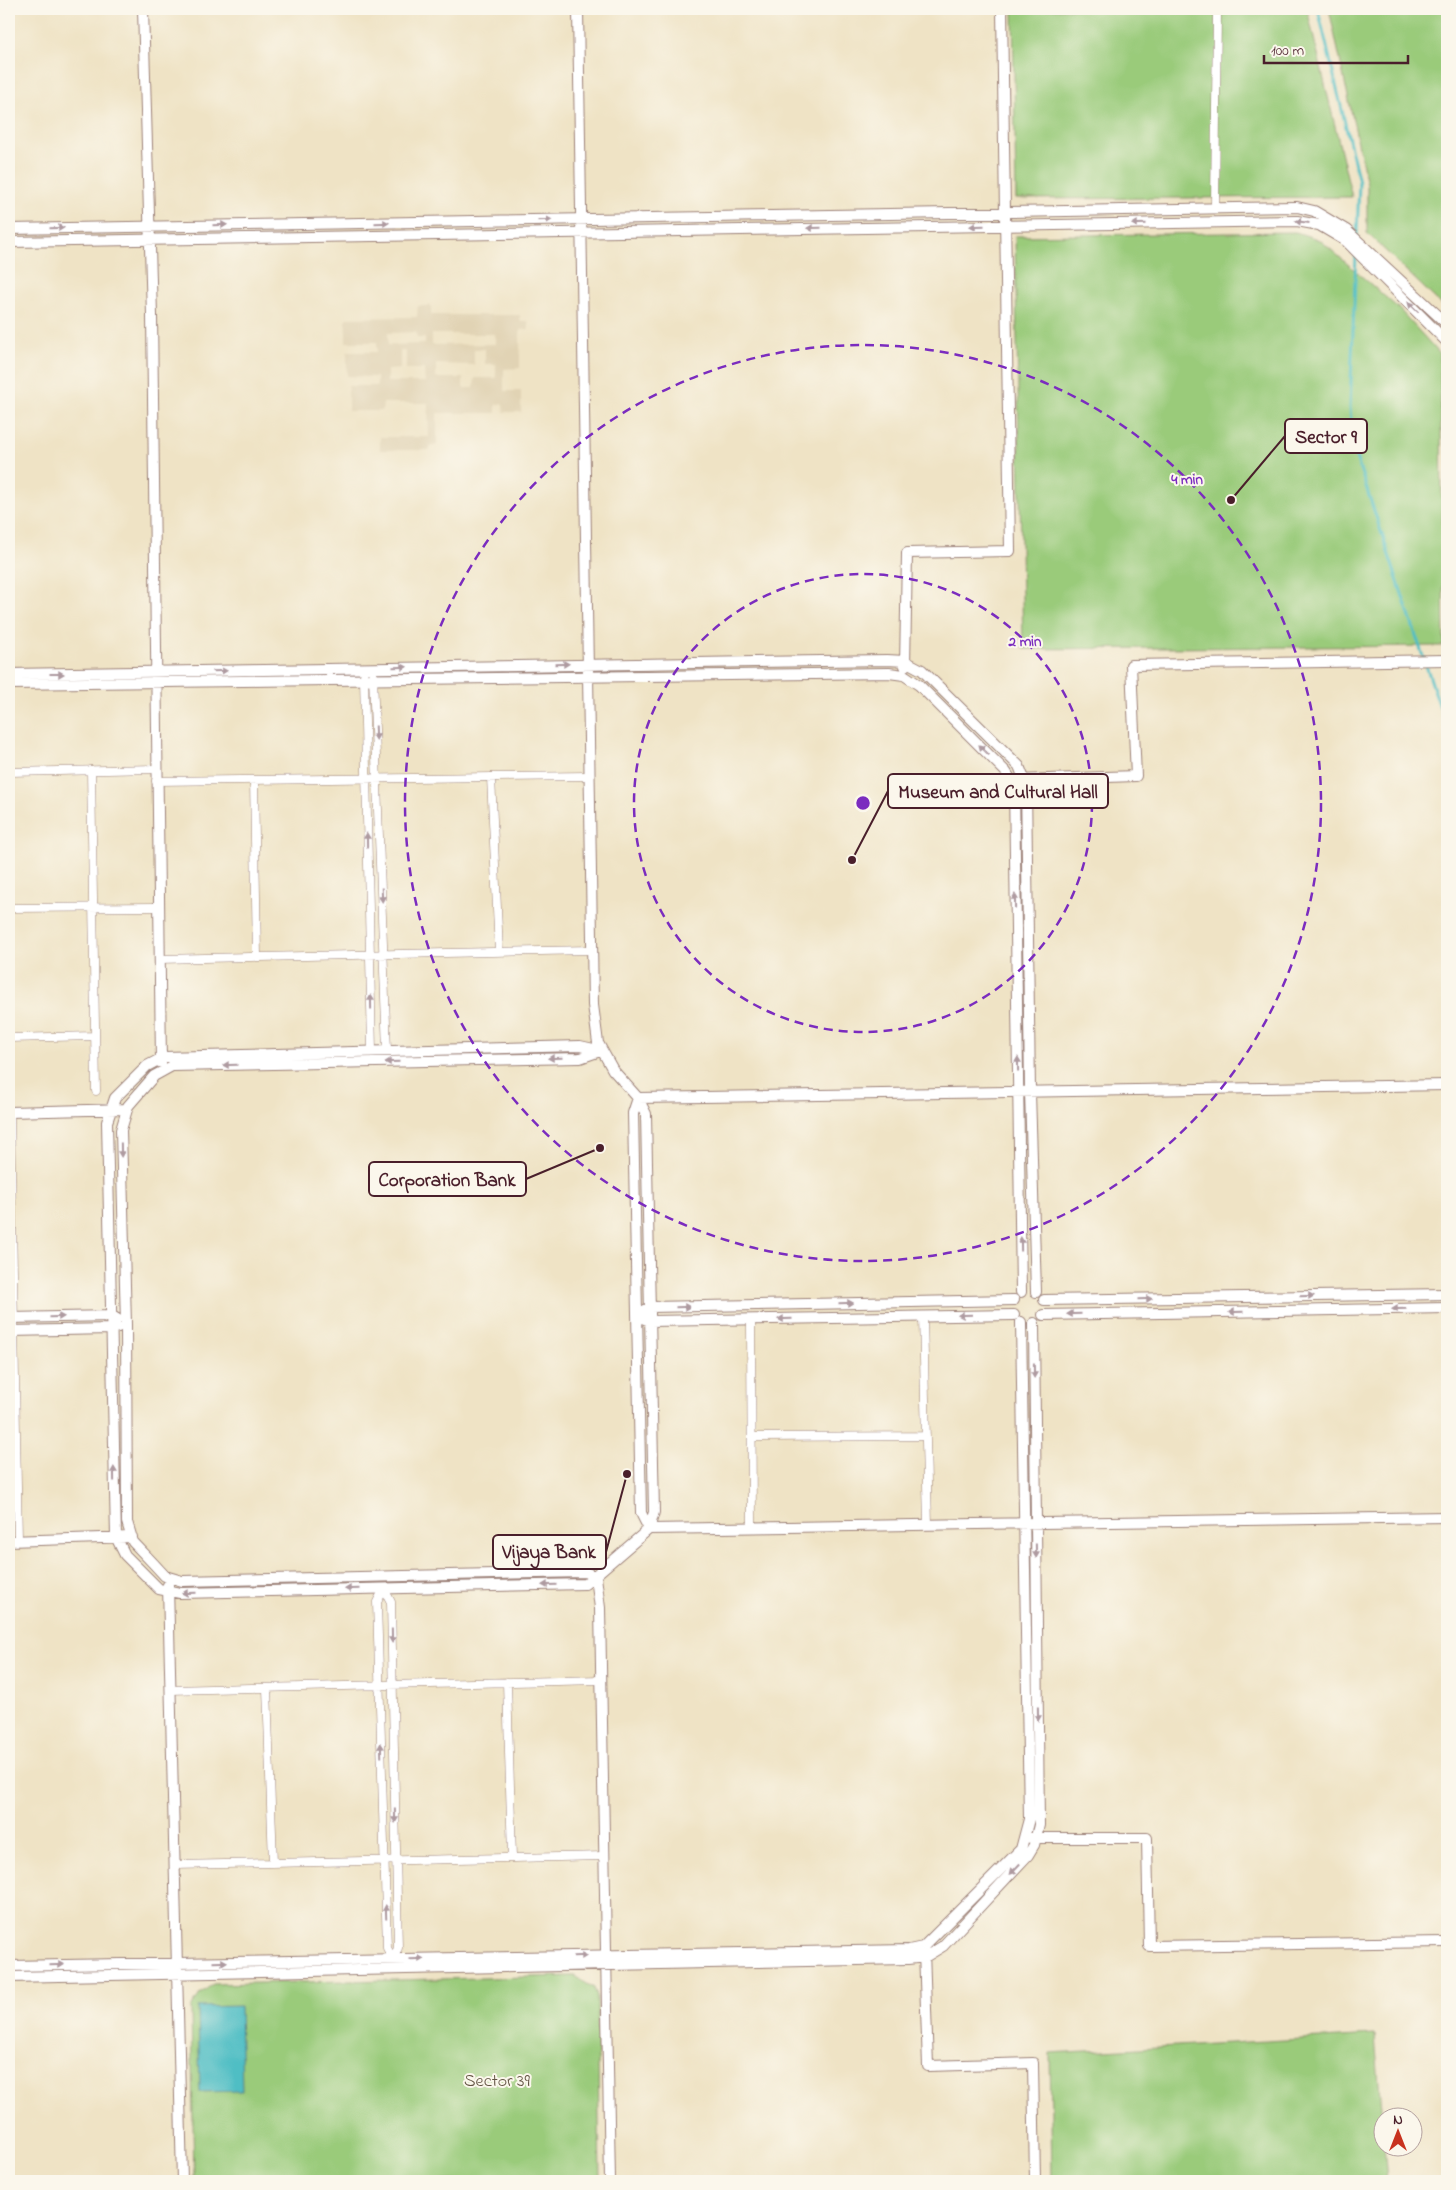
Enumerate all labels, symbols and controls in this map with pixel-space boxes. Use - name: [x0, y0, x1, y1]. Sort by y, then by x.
- scale bar: [1264, 32, 1407, 64]
- text: 100 m: [1271, 40, 1304, 62]
- one-way arrow: [537, 216, 553, 224]
- one-way arrow: [1293, 218, 1309, 226]
- one-way arrow: [375, 219, 391, 227]
- one-way arrow: [1131, 220, 1147, 228]
- one-way arrow: [212, 221, 228, 229]
- one-way arrow: [969, 222, 985, 230]
- one-way arrow: [50, 224, 66, 232]
- one-way arrow: [806, 224, 822, 232]
- one-way arrow: [1407, 301, 1419, 313]
- callout: Sector 9: [1285, 419, 1367, 453]
- text: Sector 9: [1295, 425, 1357, 452]
- text: 4 min: [1170, 469, 1203, 491]
- text: 2 min: [1008, 631, 1042, 653]
- one-way arrow: [555, 660, 571, 668]
- one-way arrow: [392, 663, 408, 671]
- one-way arrow: [212, 667, 228, 675]
- one-way arrow: [50, 670, 66, 678]
- one-way arrow: [373, 725, 381, 741]
- one-way arrow: [978, 744, 990, 756]
- callout: Museum and Cultural Hall: [888, 774, 1108, 808]
- text: Museum and Cultural Hall: [898, 780, 1098, 807]
- centre of rings: [854, 794, 872, 812]
- one-way arrow: [363, 832, 371, 848]
- one-way arrow: [378, 888, 386, 904]
- one-way arrow: [1011, 893, 1019, 909]
- one-way arrow: [367, 994, 375, 1010]
- one-way arrow: [546, 1055, 562, 1063]
- one-way arrow: [1014, 1056, 1022, 1072]
- one-way arrow: [384, 1058, 400, 1066]
- one-way arrow: [221, 1061, 237, 1069]
- one-way arrow: [117, 1142, 125, 1158]
- callout: Corporation Bank: [369, 1162, 526, 1196]
- text: Corporation Bank: [378, 1168, 516, 1195]
- one-way arrow: [1016, 1235, 1024, 1251]
- one-way arrow: [1300, 1292, 1316, 1300]
- one-way arrow: [1137, 1295, 1153, 1303]
- one-way arrow: [838, 1299, 854, 1307]
- one-way arrow: [675, 1302, 691, 1310]
- one-way arrow: [1390, 1305, 1406, 1313]
- one-way arrow: [1228, 1308, 1244, 1316]
- one-way arrow: [1065, 1310, 1081, 1318]
- one-way arrow: [957, 1312, 973, 1320]
- one-way arrow: [50, 1313, 66, 1321]
- one-way arrow: [777, 1315, 793, 1323]
- one-way arrow: [1030, 1364, 1038, 1380]
- one-way arrow: [110, 1466, 118, 1482]
- callout: Vijaya Bank: [493, 1535, 606, 1569]
- text: Vijaya Bank: [501, 1540, 597, 1569]
- one-way arrow: [1032, 1544, 1040, 1560]
- one-way arrow: [541, 1581, 557, 1589]
- one-way arrow: [343, 1586, 359, 1594]
- one-way arrow: [181, 1589, 197, 1597]
- one-way arrow: [388, 1628, 396, 1644]
- one-way arrow: [1034, 1706, 1042, 1722]
- one-way arrow: [377, 1741, 385, 1757]
- one-way arrow: [391, 1808, 399, 1824]
- one-way arrow: [1009, 1863, 1021, 1875]
- one-way arrow: [381, 1904, 389, 1920]
- one-way arrow: [572, 1952, 588, 1960]
- one-way arrow: [410, 1955, 426, 1963]
- one-way arrow: [212, 1958, 228, 1966]
- one-way arrow: [50, 1961, 66, 1969]
- park label: Sector 39: [464, 2069, 531, 2095]
- north arrow: [1374, 2108, 1424, 2158]
- text: N: [1393, 2110, 1403, 2131]

